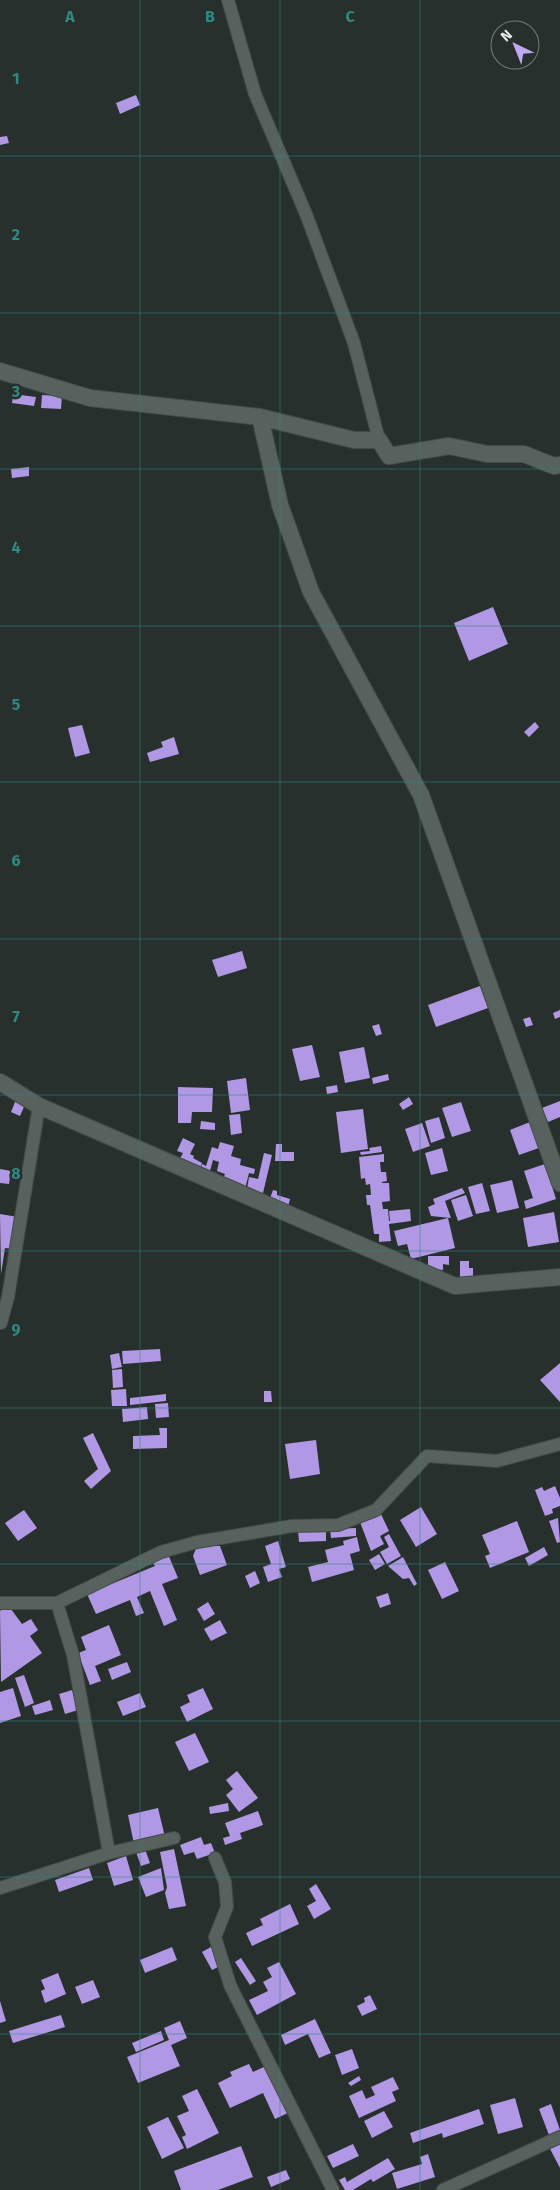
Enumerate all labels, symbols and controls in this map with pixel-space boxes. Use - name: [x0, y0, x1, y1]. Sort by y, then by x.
- text: A: [64, 7, 75, 26]
- text: B: [205, 7, 215, 26]
- text: C: [345, 7, 355, 26]
- north arrow: [490, 20, 540, 70]
- text: N: [497, 26, 516, 45]
- text: 1: [12, 69, 20, 88]
- text: 2: [12, 225, 20, 244]
- text: 3: [11, 382, 20, 401]
- text: 4: [11, 538, 21, 557]
- text: 5: [12, 695, 21, 714]
- text: 6: [11, 851, 21, 870]
- text: 7: [12, 1007, 20, 1026]
- text: 8: [11, 1164, 21, 1183]
- text: 9: [12, 1320, 21, 1339]

